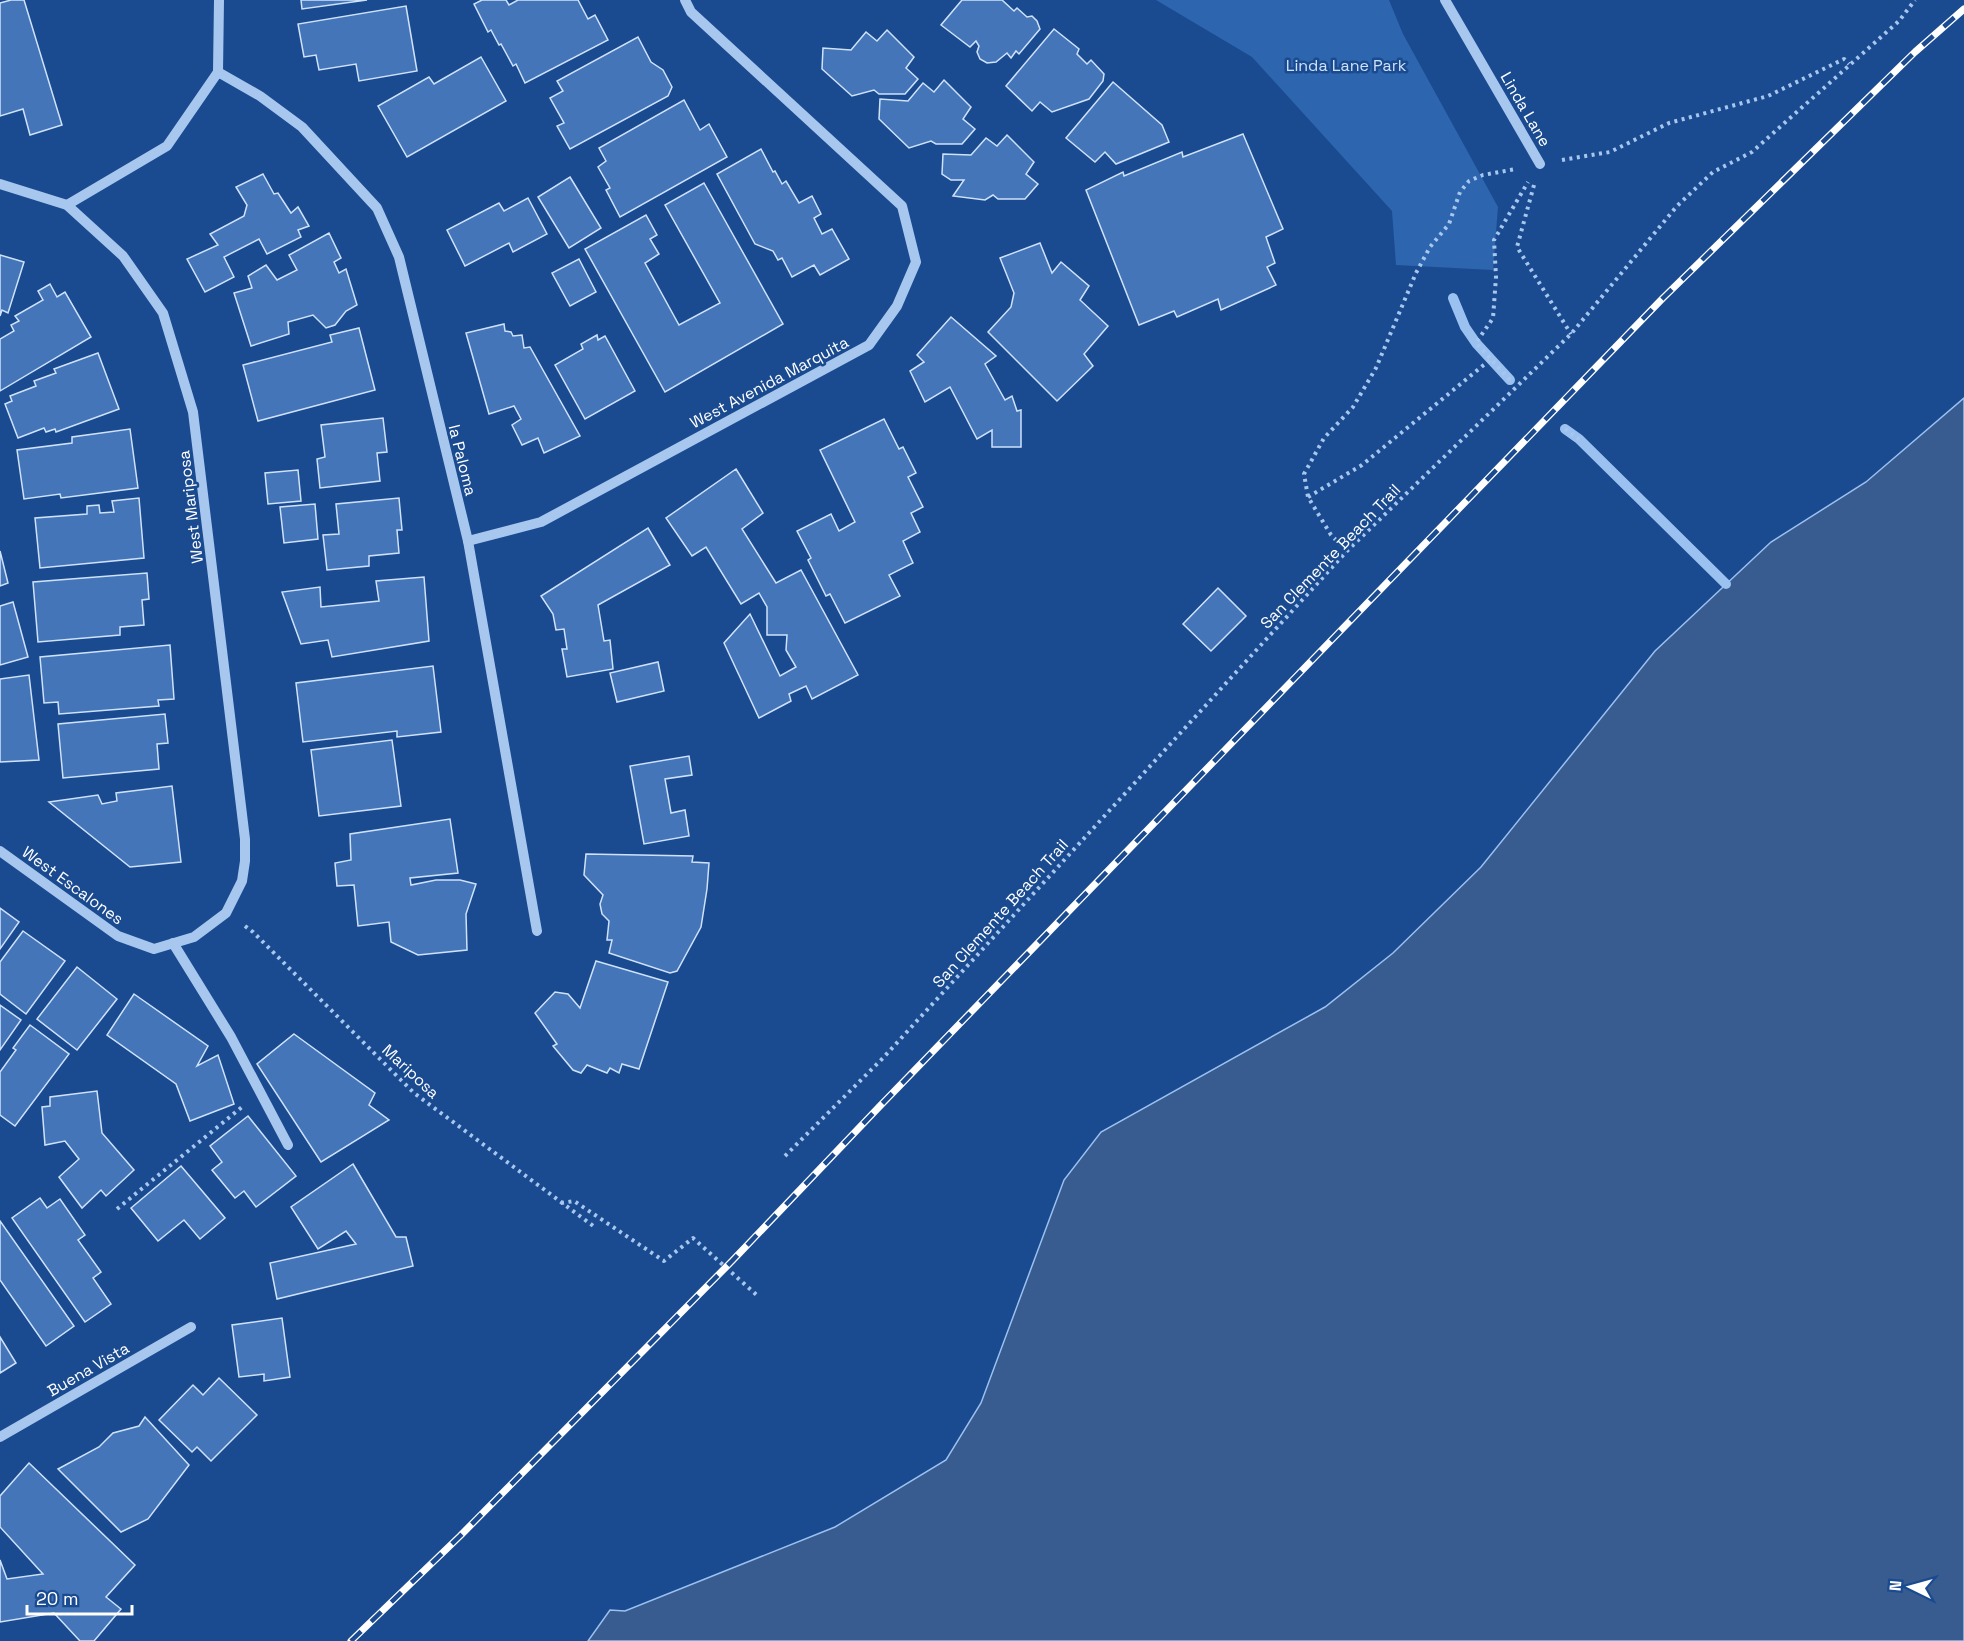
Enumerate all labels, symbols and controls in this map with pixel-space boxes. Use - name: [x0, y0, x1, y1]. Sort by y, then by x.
- park label: Linda Lane Park: [1286, 55, 1407, 76]
- street label: Linda Lane: [1496, 68, 1555, 151]
- street label: West Avenida Marquita: [686, 332, 852, 433]
- street label: la Paloma: [444, 422, 481, 498]
- street label: West Mariposa: [173, 449, 208, 565]
- street label: San Clemente Beach Trail: [1256, 480, 1405, 633]
- street label: San Clemente Beach Trail: [928, 835, 1073, 992]
- street label: West Escalones: [18, 841, 128, 929]
- street label: Mariposa: [378, 1040, 444, 1103]
- street label: Buena Vista: [43, 1338, 133, 1401]
- north arrow: [1880, 1557, 1940, 1617]
- scale bar: [27, 1578, 132, 1616]
- text: N: [1885, 1579, 1906, 1592]
- text: 20 m: [36, 1587, 79, 1610]

